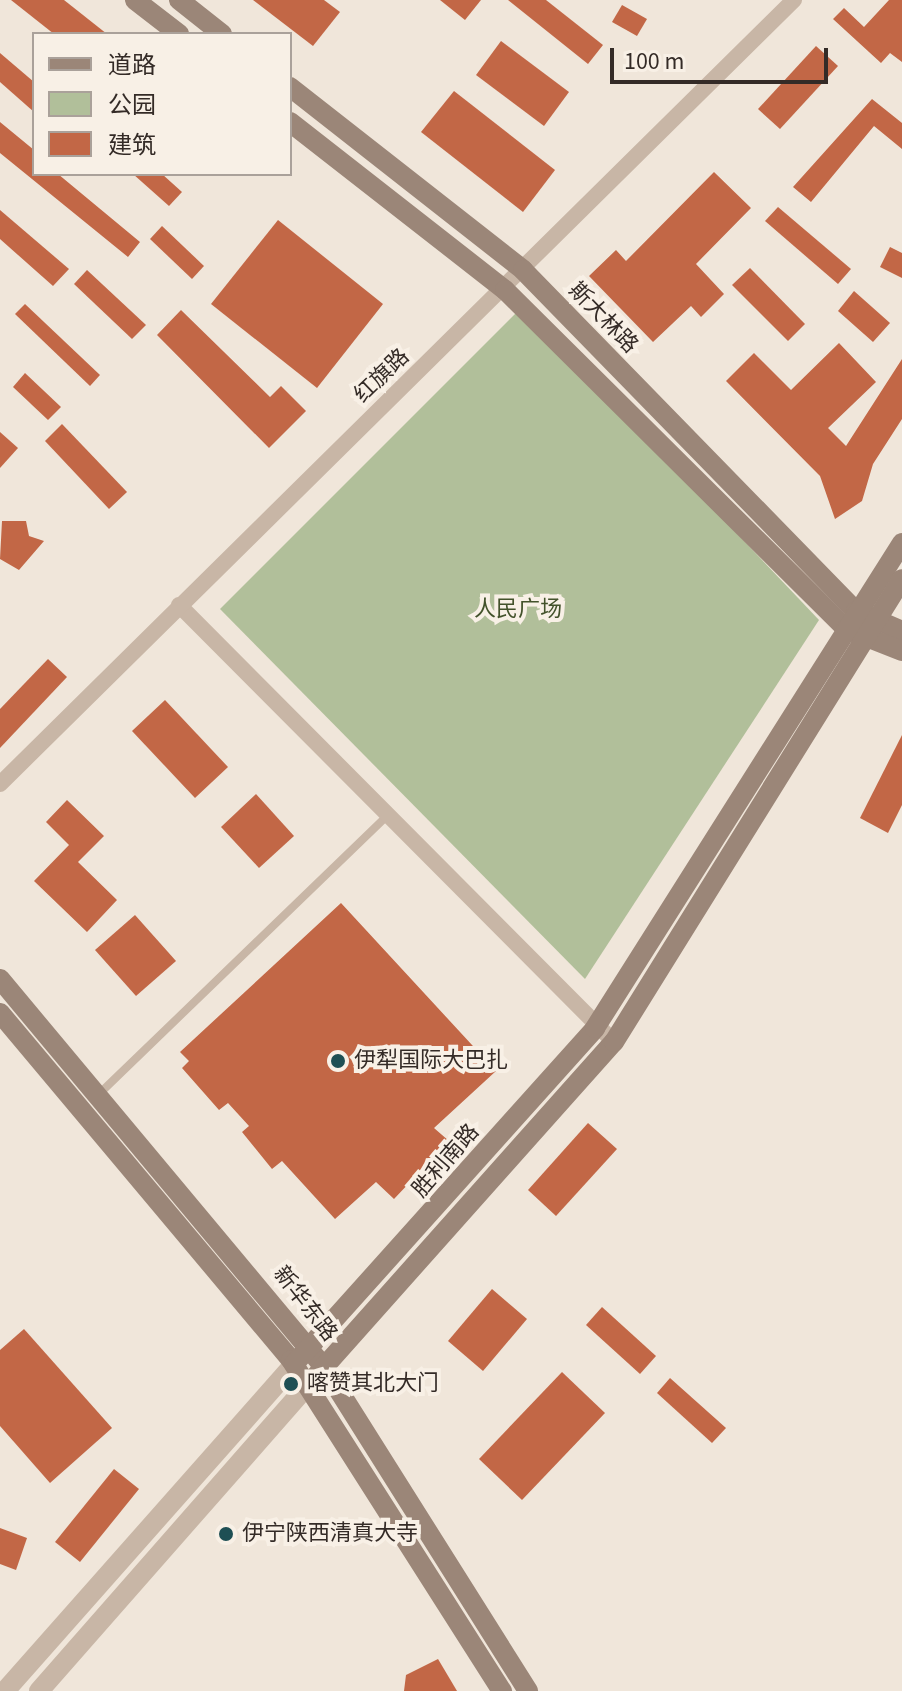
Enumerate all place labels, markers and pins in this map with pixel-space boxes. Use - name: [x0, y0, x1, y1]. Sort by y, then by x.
- place label: 伊犁国际大巴扎: [354, 1048, 508, 1074]
- marker: 伊犁国际大巴扎: [329, 1052, 347, 1070]
- place label: 喀赞其北大门: [307, 1371, 439, 1397]
- marker: 喀赞其北大门: [282, 1375, 300, 1393]
- place label: 伊宁陕西清真大寺: [242, 1521, 418, 1547]
- marker: 伊宁陕西清真大寺: [217, 1525, 235, 1543]

